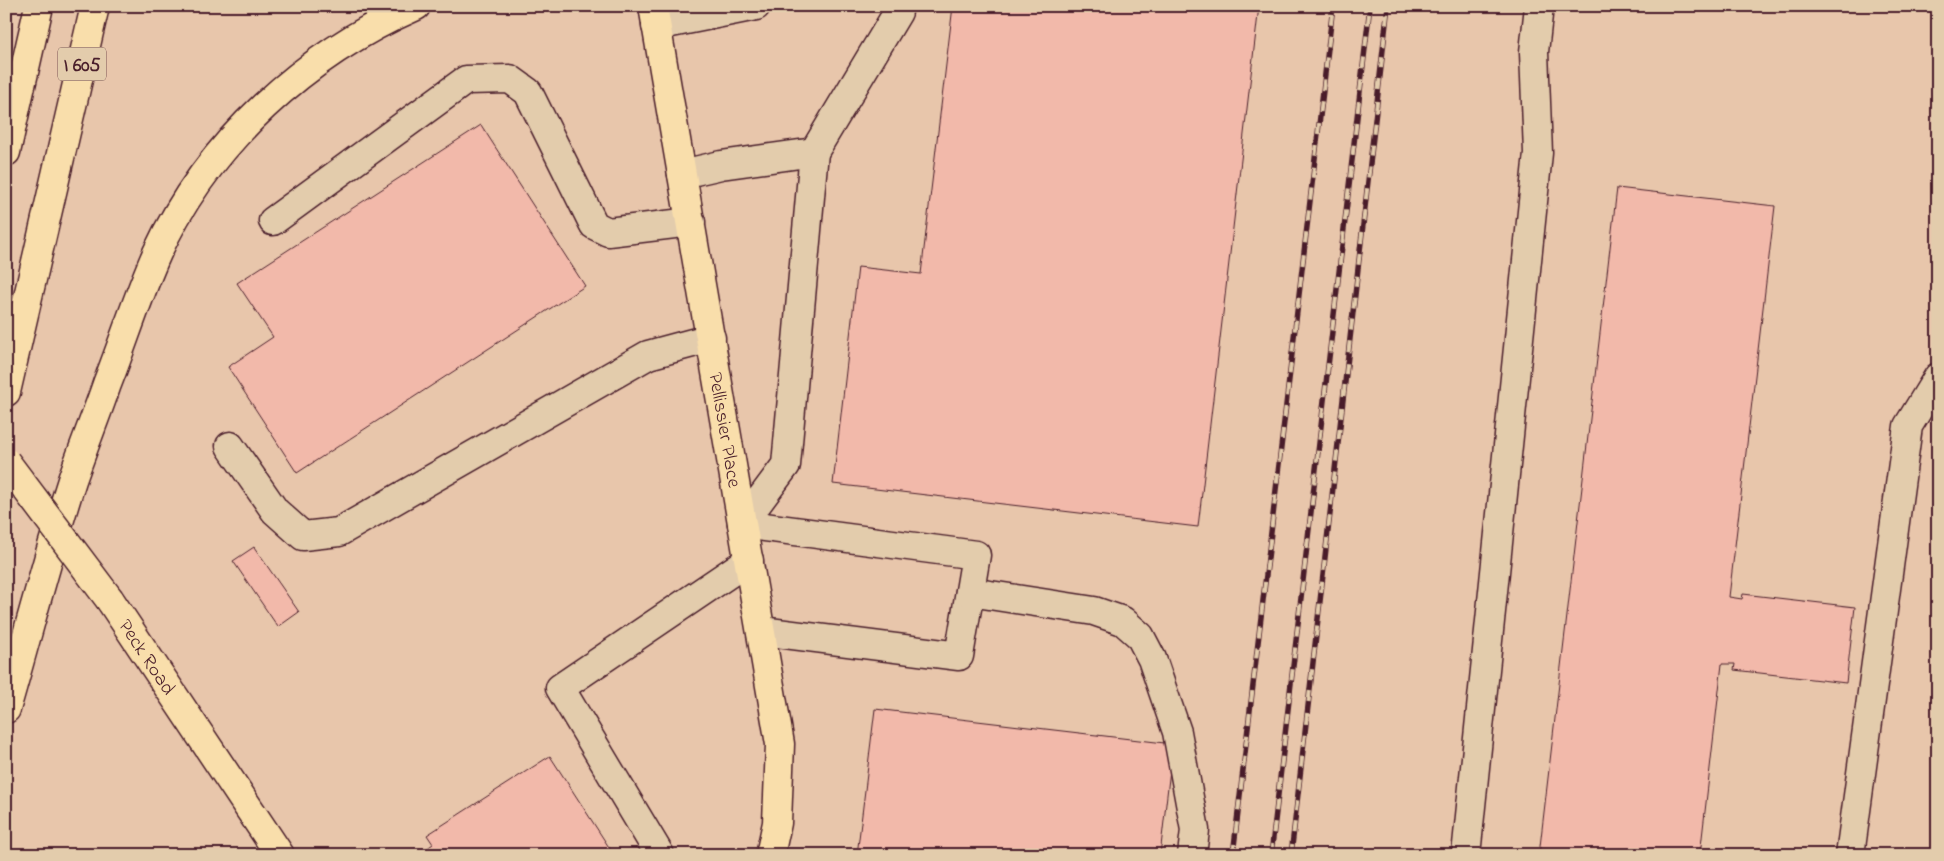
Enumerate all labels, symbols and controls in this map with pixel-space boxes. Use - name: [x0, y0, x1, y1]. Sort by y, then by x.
- road number: I 605: [58, 48, 106, 80]
- street label: Pellissier Place: [699, 370, 748, 490]
- street label: Peck Road: [110, 614, 181, 702]

